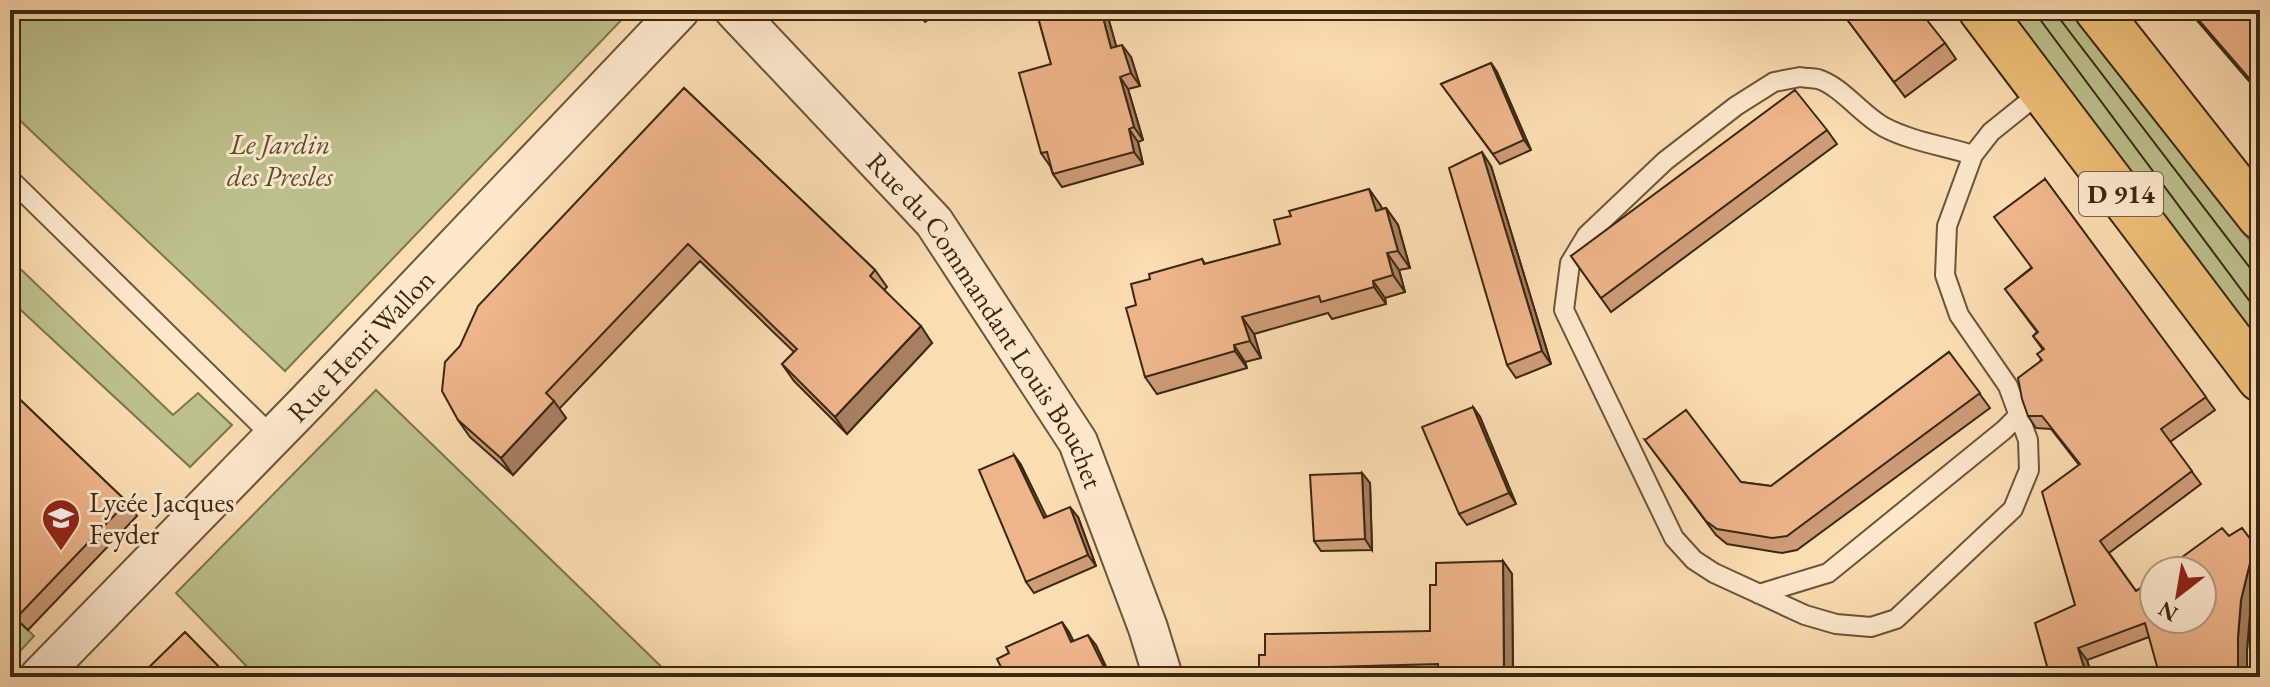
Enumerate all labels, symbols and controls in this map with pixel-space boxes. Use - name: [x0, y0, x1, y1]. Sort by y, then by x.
- park label: Le Jardin des Presles: [227, 126, 333, 194]
- street label: Rue du Commandant Louis Bouchet: [859, 144, 1112, 493]
- road number: D 914: [2079, 172, 2163, 216]
- street label: Rue Henri Wallon: [280, 261, 442, 429]
- place label: Lycée Jacques Feyder: [89, 484, 234, 552]
- school or university icon: Lycée Jacques Feyder: [40, 497, 82, 552]
- north arrow: [2138, 555, 2218, 635]
- text: N: [2153, 595, 2183, 629]

